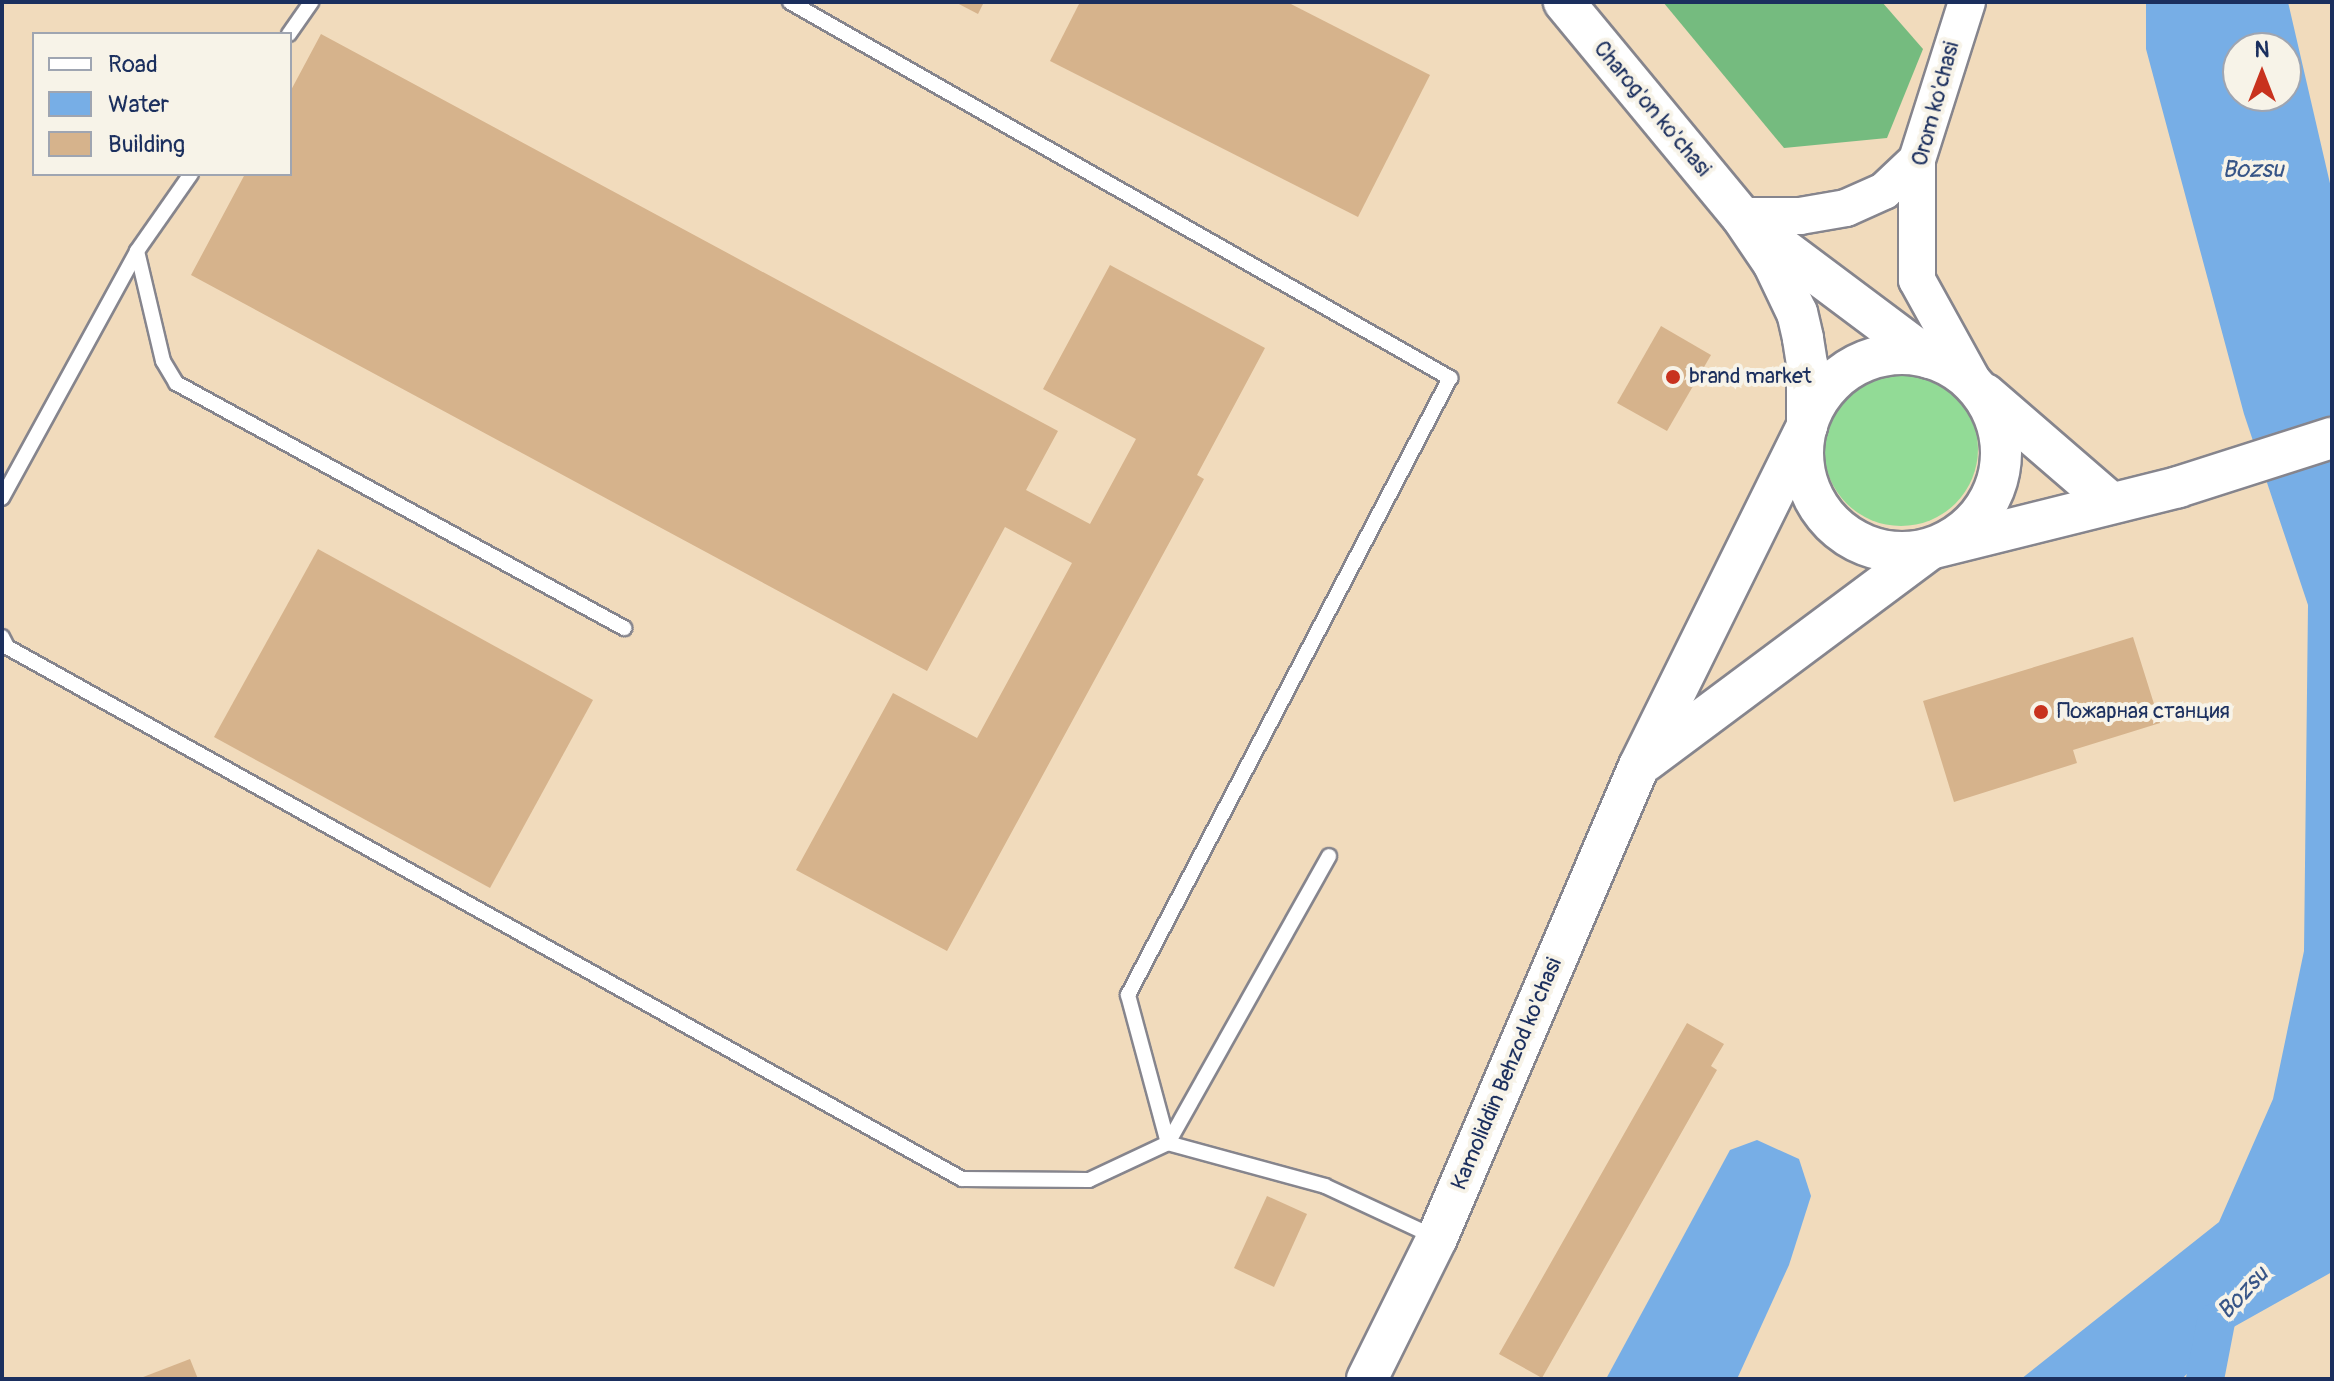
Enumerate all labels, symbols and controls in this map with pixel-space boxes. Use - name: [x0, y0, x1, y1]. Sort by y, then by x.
- legend: [32, 32, 292, 176]
- north arrow: [2222, 32, 2302, 112]
- street label: Charog'on ko'chasi: [1588, 36, 1716, 182]
- text: N: [2255, 36, 2269, 64]
- street label: Orom ko'chasi: [1907, 39, 1965, 169]
- text: Road: [108, 50, 158, 79]
- text: Water: [108, 90, 169, 119]
- text: Building: [108, 130, 185, 159]
- water label: Bozsu: [2222, 156, 2284, 184]
- place label: brand market: [1689, 364, 1812, 390]
- marker: brand market: [1664, 368, 1682, 386]
- place label: Пожарная станция: [2057, 699, 2230, 725]
- marker: Пожарная станция: [2032, 703, 2050, 721]
- street label: Kamoliddin Behzod ko'chasi: [1446, 954, 1568, 1194]
- water label: Bozsu: [2212, 1261, 2274, 1325]

